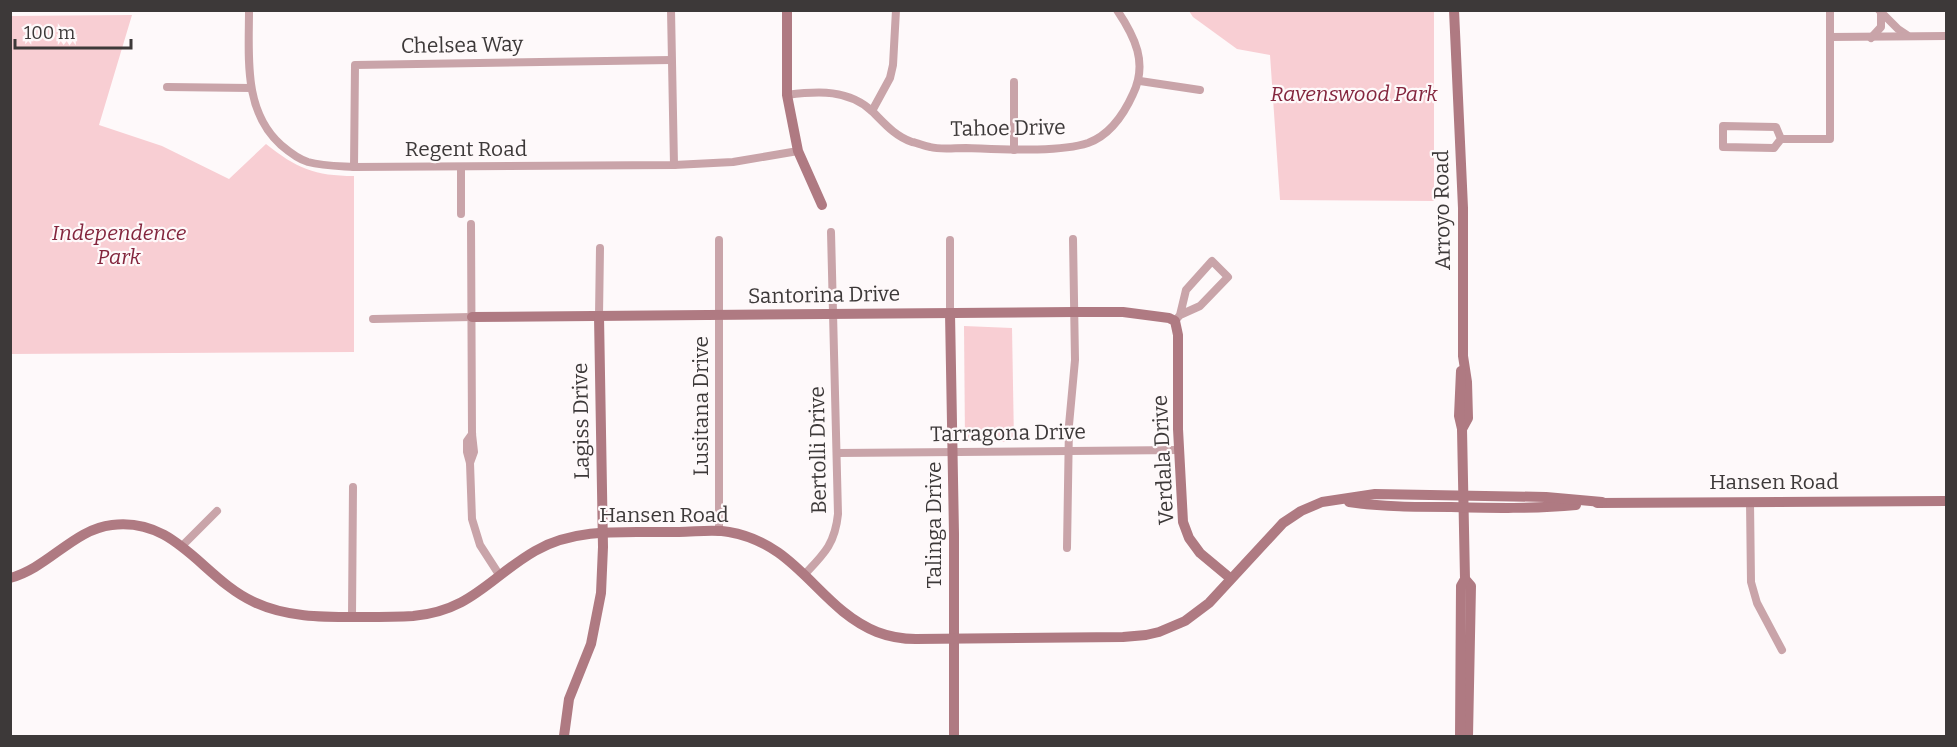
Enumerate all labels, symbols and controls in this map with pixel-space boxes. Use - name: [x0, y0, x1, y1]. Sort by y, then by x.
- scale bar: [15, 12, 130, 50]
- text: 100 m: [24, 22, 75, 44]
- street label: Chelsea Way: [401, 31, 524, 59]
- park label: Ravenswood Park: [1270, 81, 1438, 107]
- street label: Tahoe Drive: [950, 114, 1066, 142]
- street label: Regent Road: [405, 136, 527, 162]
- street label: Arroyo Road: [1428, 150, 1456, 270]
- park label: Independence Park: [52, 220, 187, 270]
- street label: Santorina Drive: [748, 281, 900, 309]
- street label: Lusitana Drive: [688, 336, 714, 476]
- street label: Lagiss Drive: [567, 362, 595, 480]
- street label: Bertolli Drive: [804, 386, 832, 514]
- street label: Verdala Drive: [1147, 394, 1179, 526]
- street label: Tarragona Drive: [930, 419, 1086, 447]
- street label: Talinga Drive: [921, 461, 947, 589]
- street label: Hansen Road: [1709, 469, 1839, 495]
- street label: Hansen Road: [599, 502, 729, 528]

